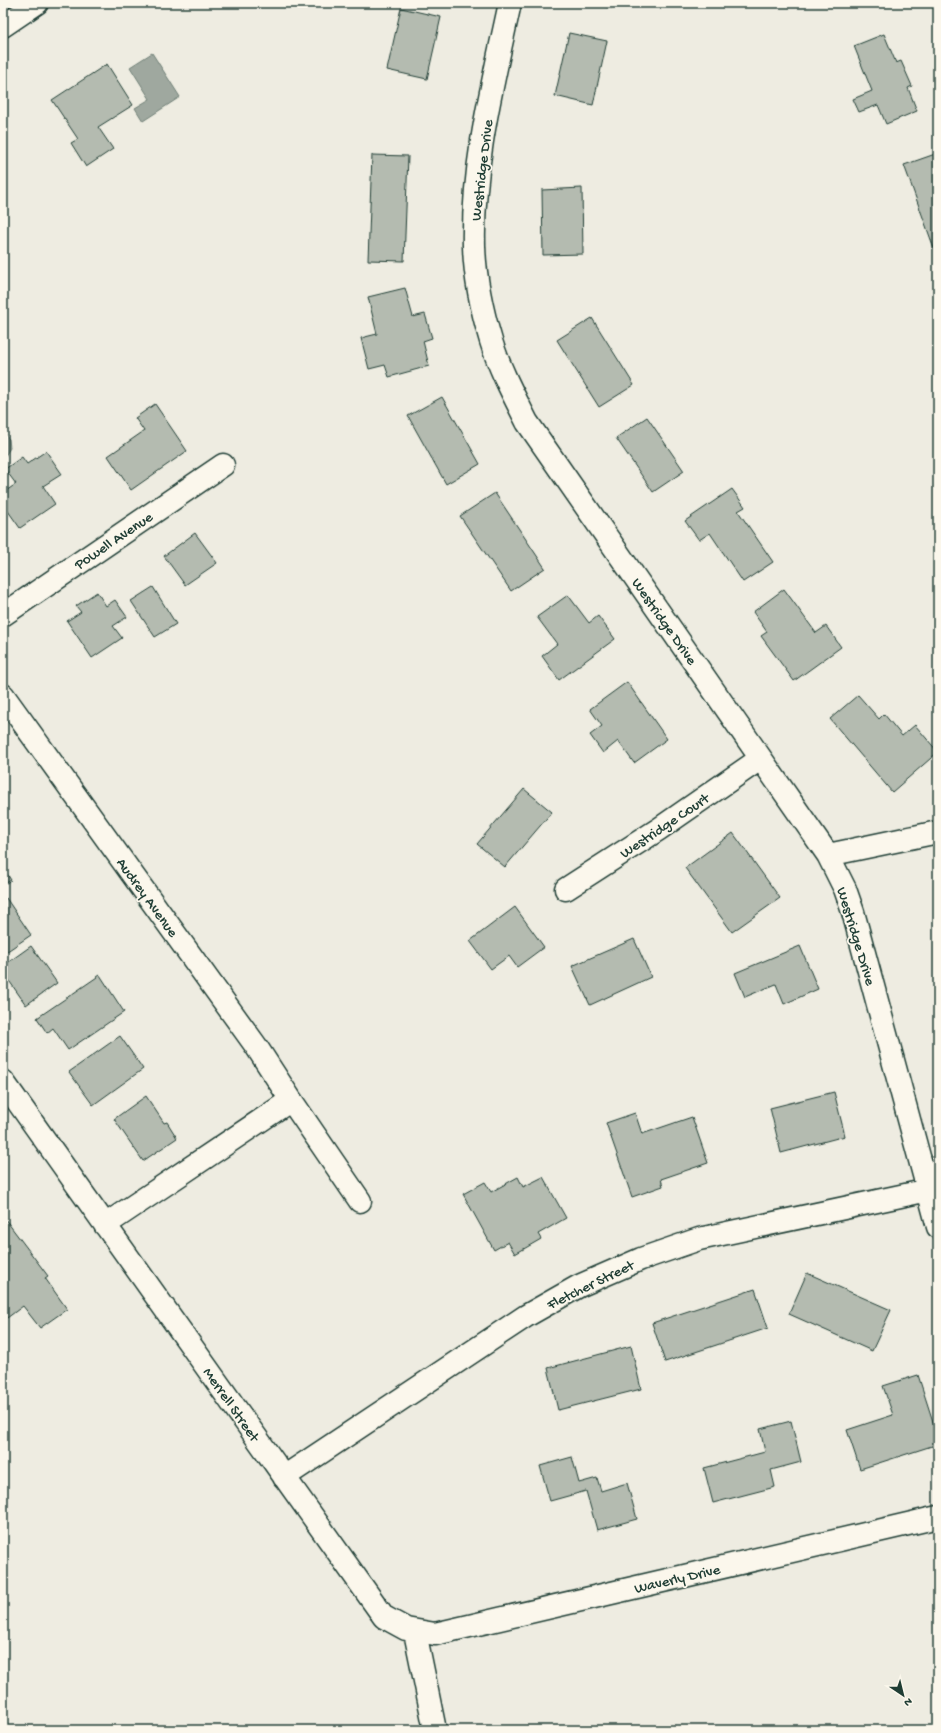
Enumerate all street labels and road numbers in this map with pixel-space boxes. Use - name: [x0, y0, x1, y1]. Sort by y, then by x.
- street label: Westridge Drive: [468, 118, 498, 222]
- street label: Powell Avenue: [71, 509, 157, 575]
- street label: Westridge Drive: [627, 575, 700, 669]
- street label: Westridge Court: [617, 789, 715, 863]
- street label: Audrey Avenue: [112, 855, 181, 942]
- street label: Westridge Drive: [832, 885, 879, 988]
- street label: Fletcher Street: [544, 1256, 639, 1315]
- street label: Merrell Street: [198, 1364, 264, 1447]
- street label: Waverly Drive: [633, 1561, 722, 1599]

